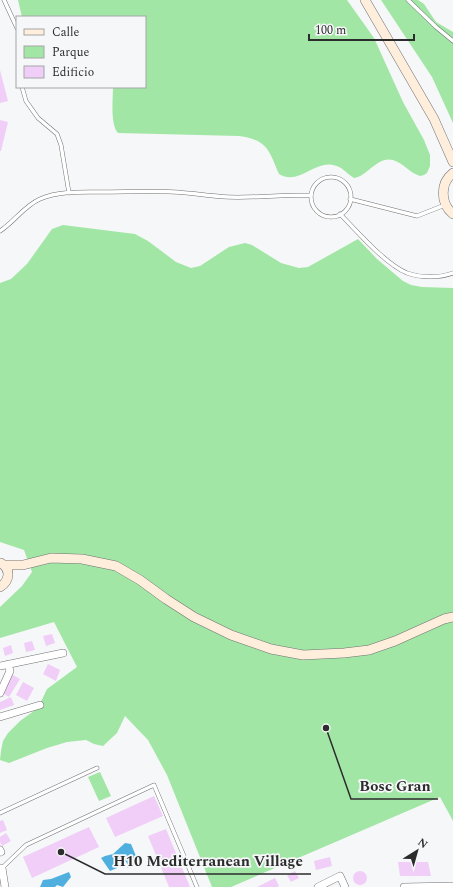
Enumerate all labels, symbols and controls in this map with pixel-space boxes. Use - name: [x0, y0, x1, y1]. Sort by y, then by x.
- legend: [16, 16, 146, 88]
- scale bar: [309, 16, 414, 42]
- text: 100 m: [315, 21, 346, 40]
- text: Calle: [52, 23, 80, 42]
- text: Parque: [52, 43, 89, 62]
- text: Edificio: [52, 63, 94, 82]
- callout: Bosc Gran: [351, 772, 438, 799]
- text: Bosc Gran: [359, 775, 431, 798]
- north arrow: [397, 831, 437, 871]
- text: N: [414, 834, 431, 853]
- callout: H10 Mediterranean Village: [105, 847, 311, 874]
- text: H10 Mediterranean Village: [113, 850, 303, 873]

